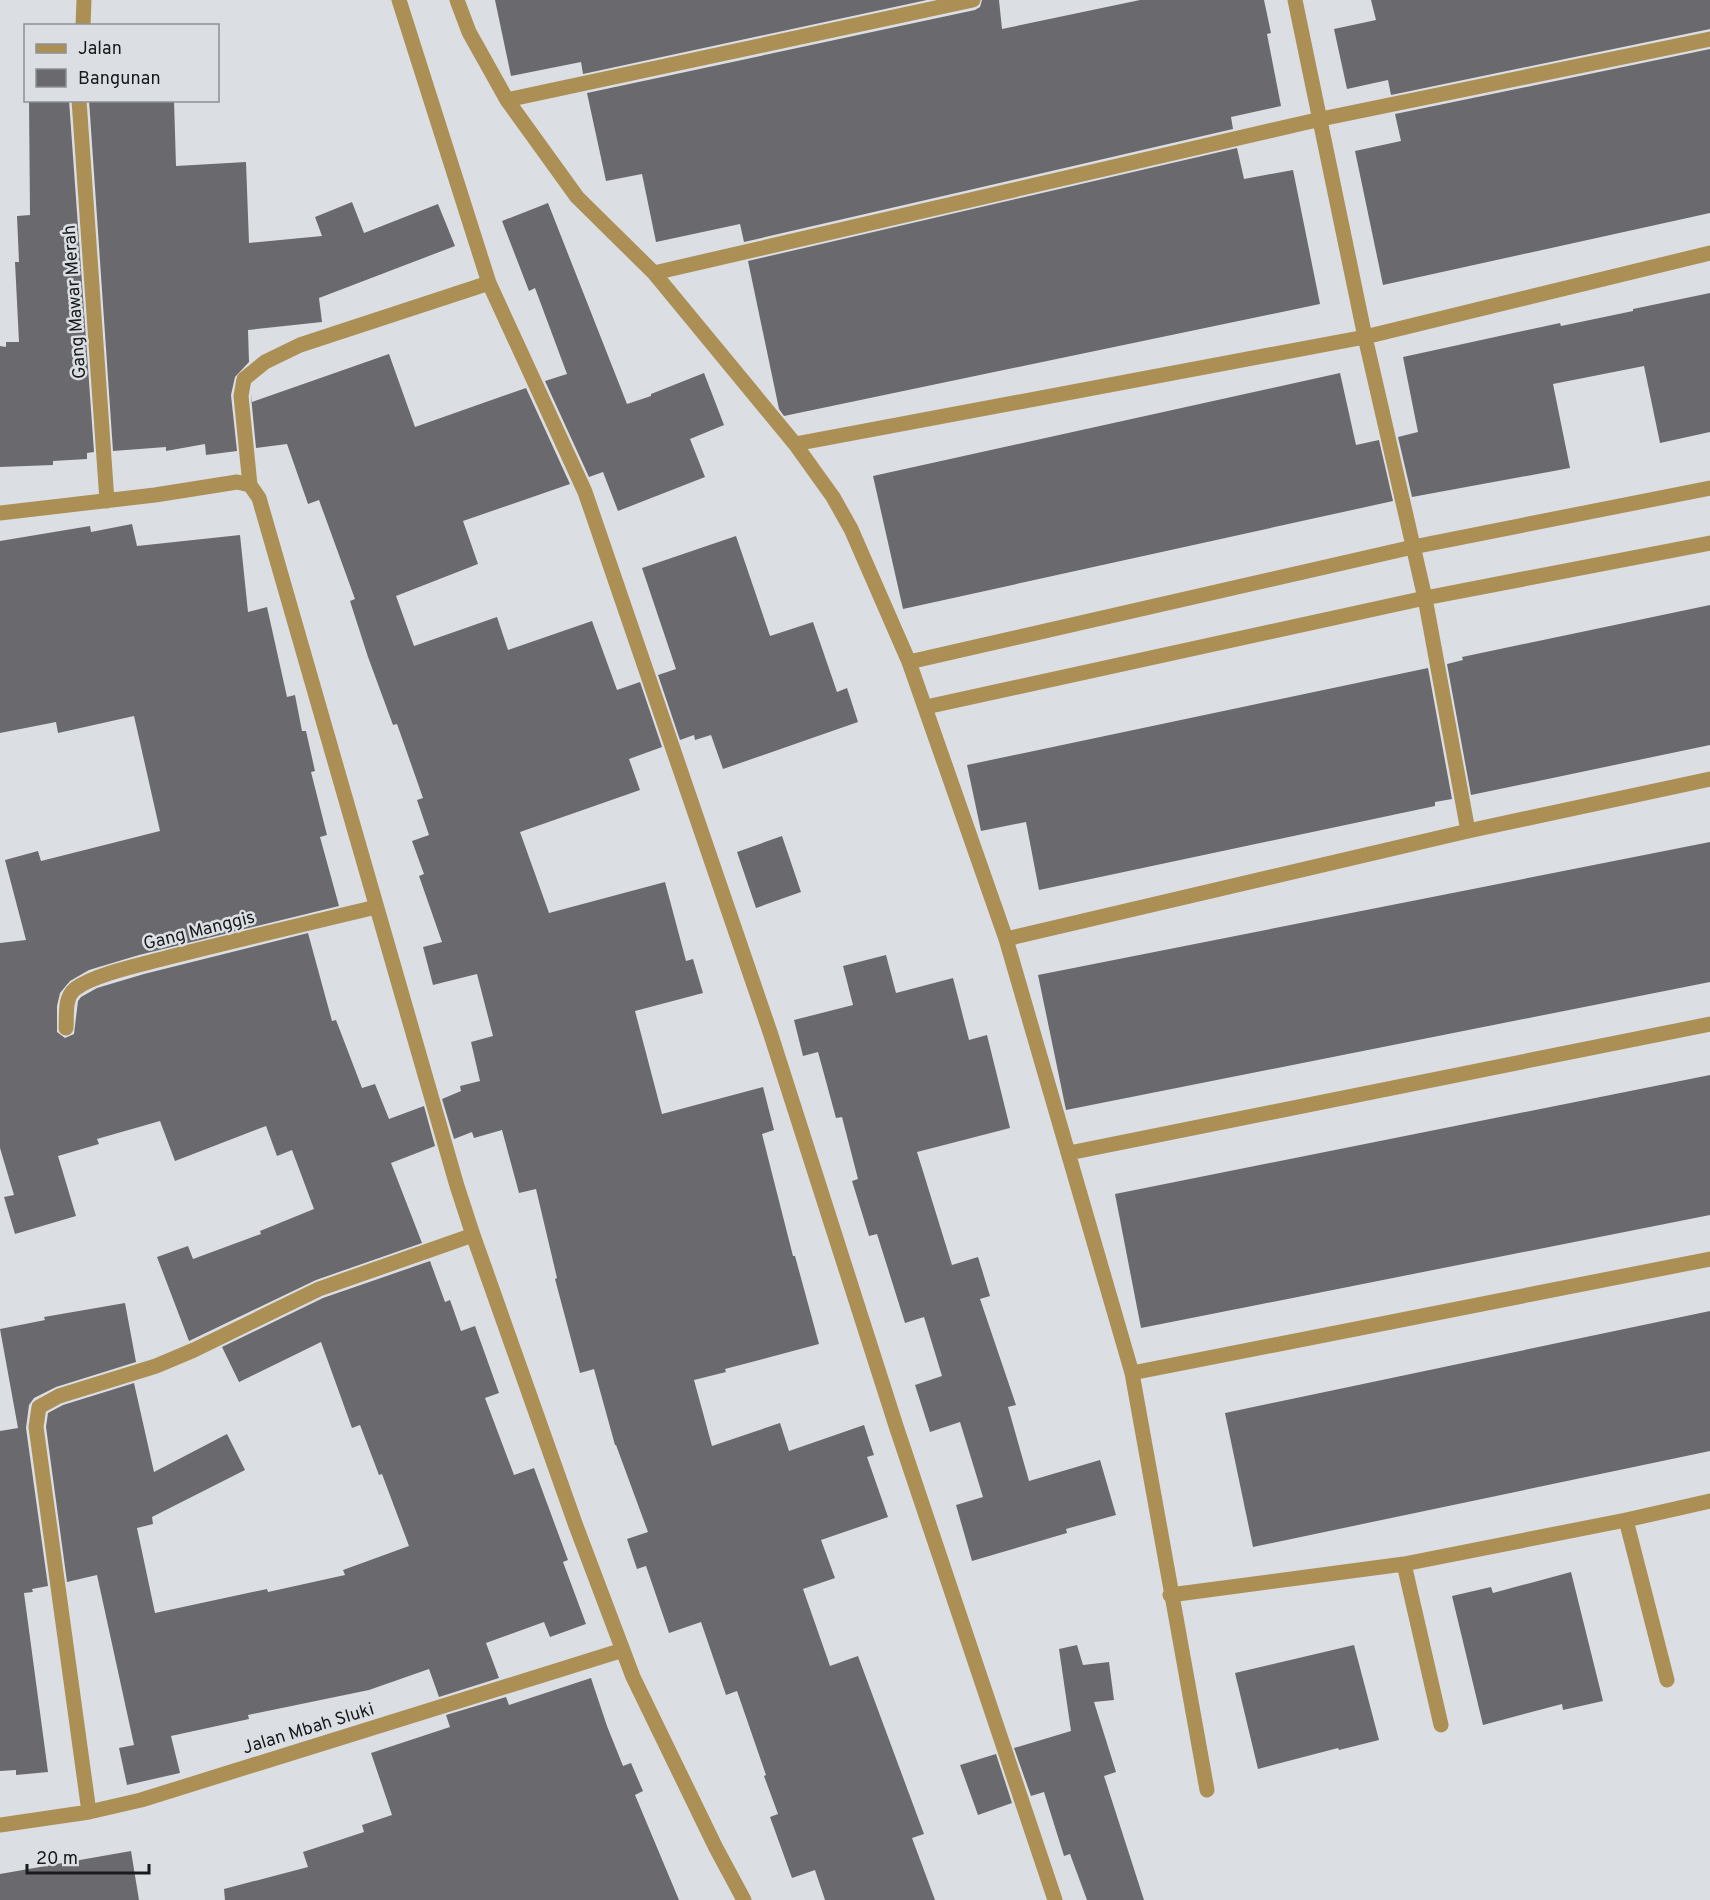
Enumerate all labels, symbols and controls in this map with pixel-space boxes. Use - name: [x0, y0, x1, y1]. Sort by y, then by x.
- legend: [24, 24, 219, 102]
- text: Jalan: [78, 38, 122, 61]
- text: Bangunan: [78, 68, 161, 91]
- street label: Gang Mawar Merah: [59, 224, 92, 380]
- street label: Gang Manggis: [141, 906, 257, 956]
- street label: Jalan Mbah Sluki: [240, 1698, 377, 1760]
- scale bar: [27, 1837, 148, 1875]
- text: 20 m: [36, 1848, 78, 1871]

